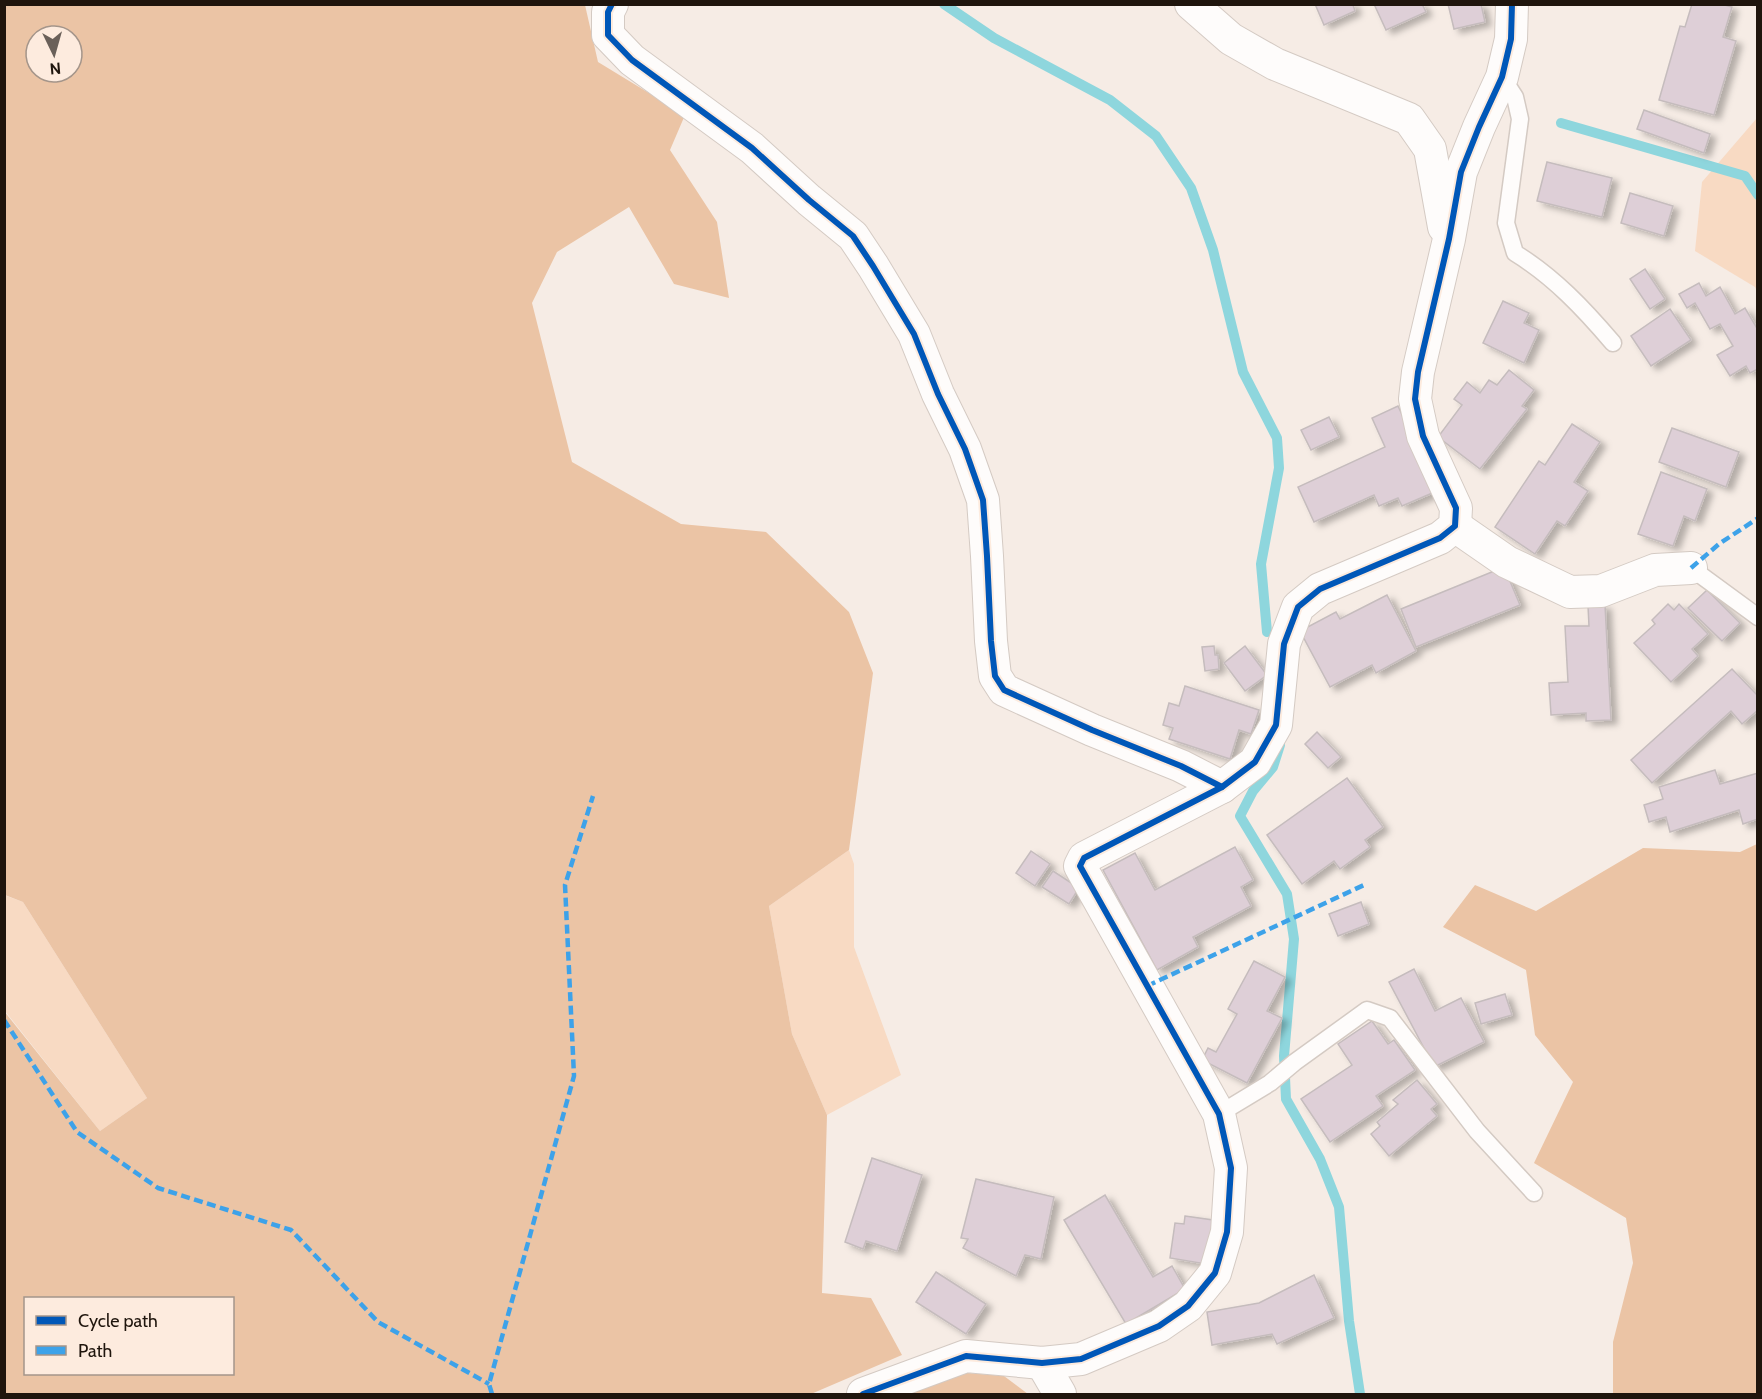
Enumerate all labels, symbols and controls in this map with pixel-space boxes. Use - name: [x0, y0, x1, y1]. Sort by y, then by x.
- north arrow: [24, 24, 84, 84]
- text: N: [49, 58, 62, 78]
- legend: [24, 1297, 234, 1375]
- text: Cycle path: [78, 1310, 158, 1332]
- text: Path: [78, 1340, 112, 1362]

